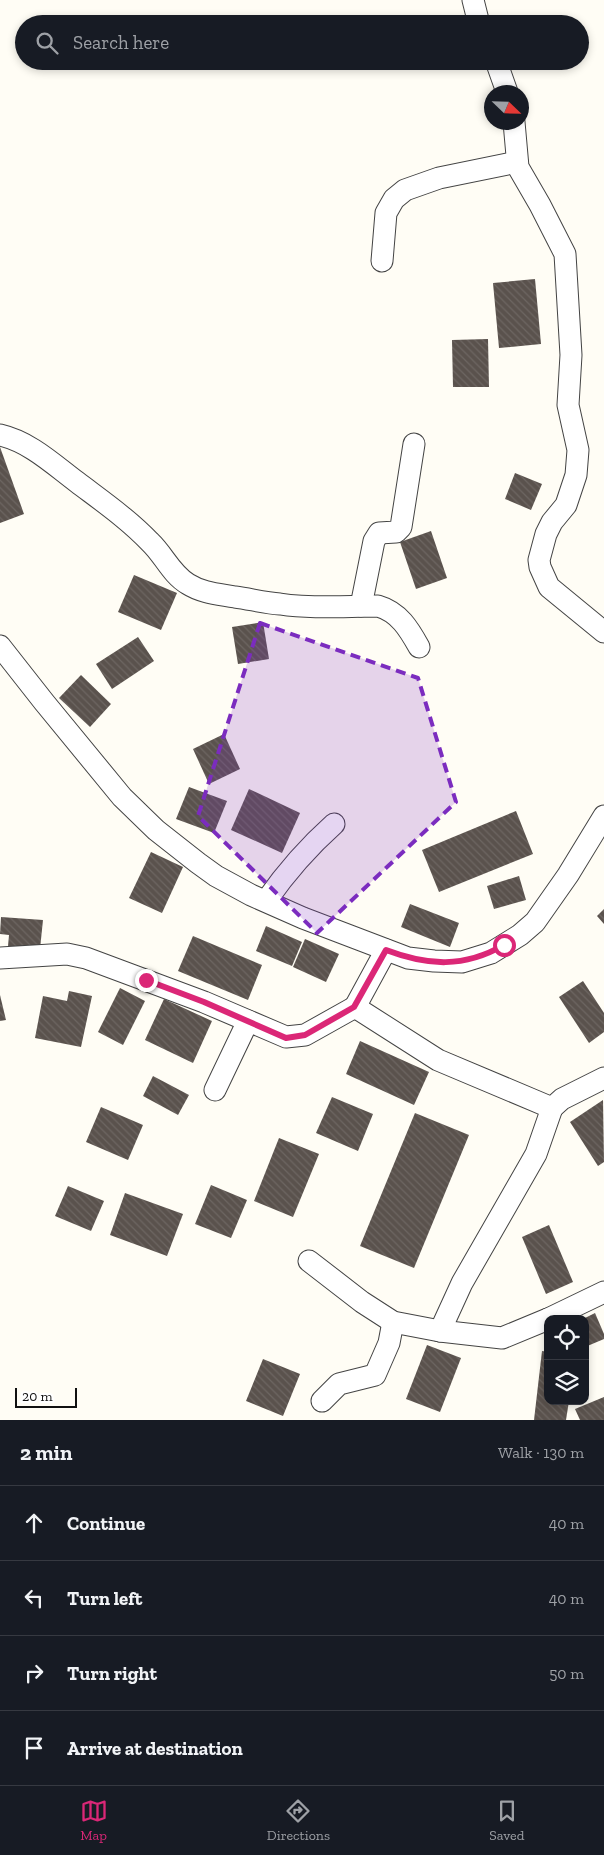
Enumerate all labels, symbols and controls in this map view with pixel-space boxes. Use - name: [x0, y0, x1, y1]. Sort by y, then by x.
- search box: [15, 15, 589, 70]
- icon: search: [33, 29, 61, 57]
- text: Search here: [73, 31, 169, 54]
- north arrow: [484, 85, 529, 130]
- route start: [493, 934, 516, 957]
- route end: [135, 969, 158, 992]
- map controls: [544, 1315, 589, 1405]
- button: locate: [544, 1315, 589, 1360]
- button: layers: [544, 1360, 589, 1405]
- scale bar: [15, 1385, 78, 1408]
- text: 20 m: [22, 1388, 53, 1405]
- text: 2 min: [20, 1440, 72, 1465]
- text: Walk · 130 m: [498, 1443, 584, 1462]
- icon: ahead: [20, 1509, 48, 1537]
- text: Continue: [67, 1512, 145, 1535]
- text: 40 m: [549, 1514, 584, 1533]
- icon: left: [20, 1584, 48, 1612]
- text: Turn left: [67, 1587, 142, 1610]
- text: 40 m: [549, 1589, 584, 1608]
- icon: right: [20, 1659, 48, 1687]
- text: Turn right: [67, 1662, 157, 1685]
- text: 50 m: [549, 1664, 584, 1683]
- icon: arrive: [20, 1734, 48, 1762]
- text: Arrive at destination: [67, 1737, 243, 1760]
- tab: Map: [80, 1797, 108, 1844]
- tab: Directions: [267, 1797, 330, 1844]
- tab: Saved: [489, 1797, 524, 1844]

